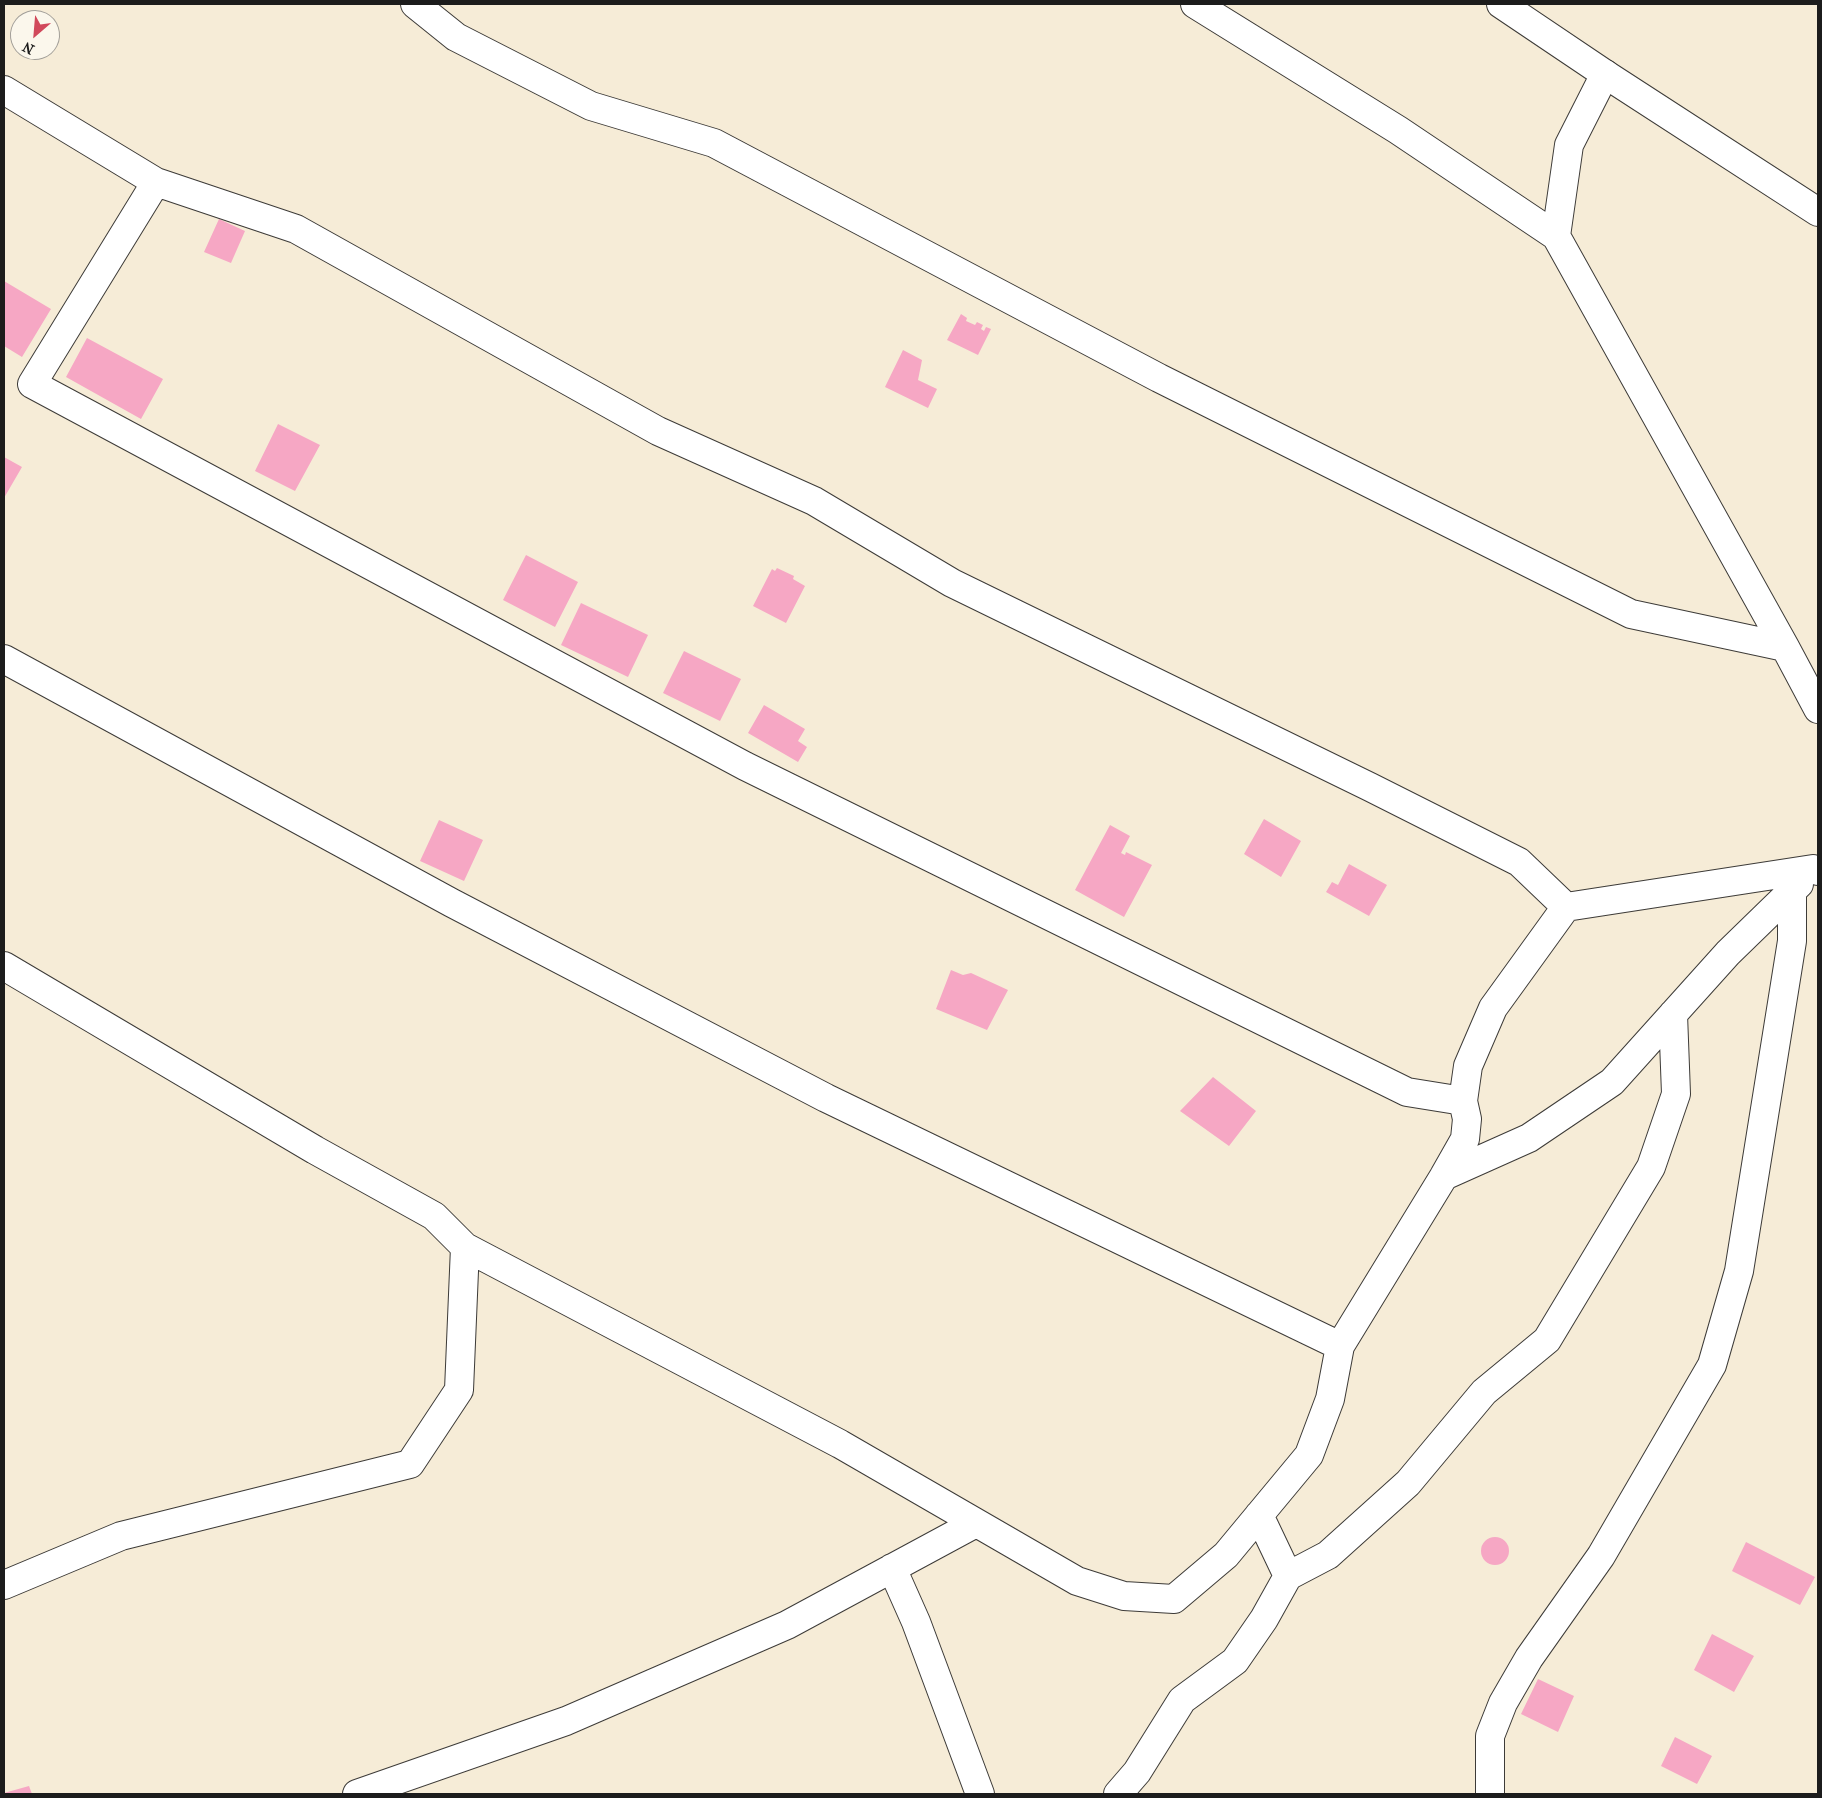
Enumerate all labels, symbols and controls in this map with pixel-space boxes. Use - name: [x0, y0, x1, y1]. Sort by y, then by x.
- north arrow: [10, 10, 60, 60]
- text: N: [20, 38, 37, 58]

